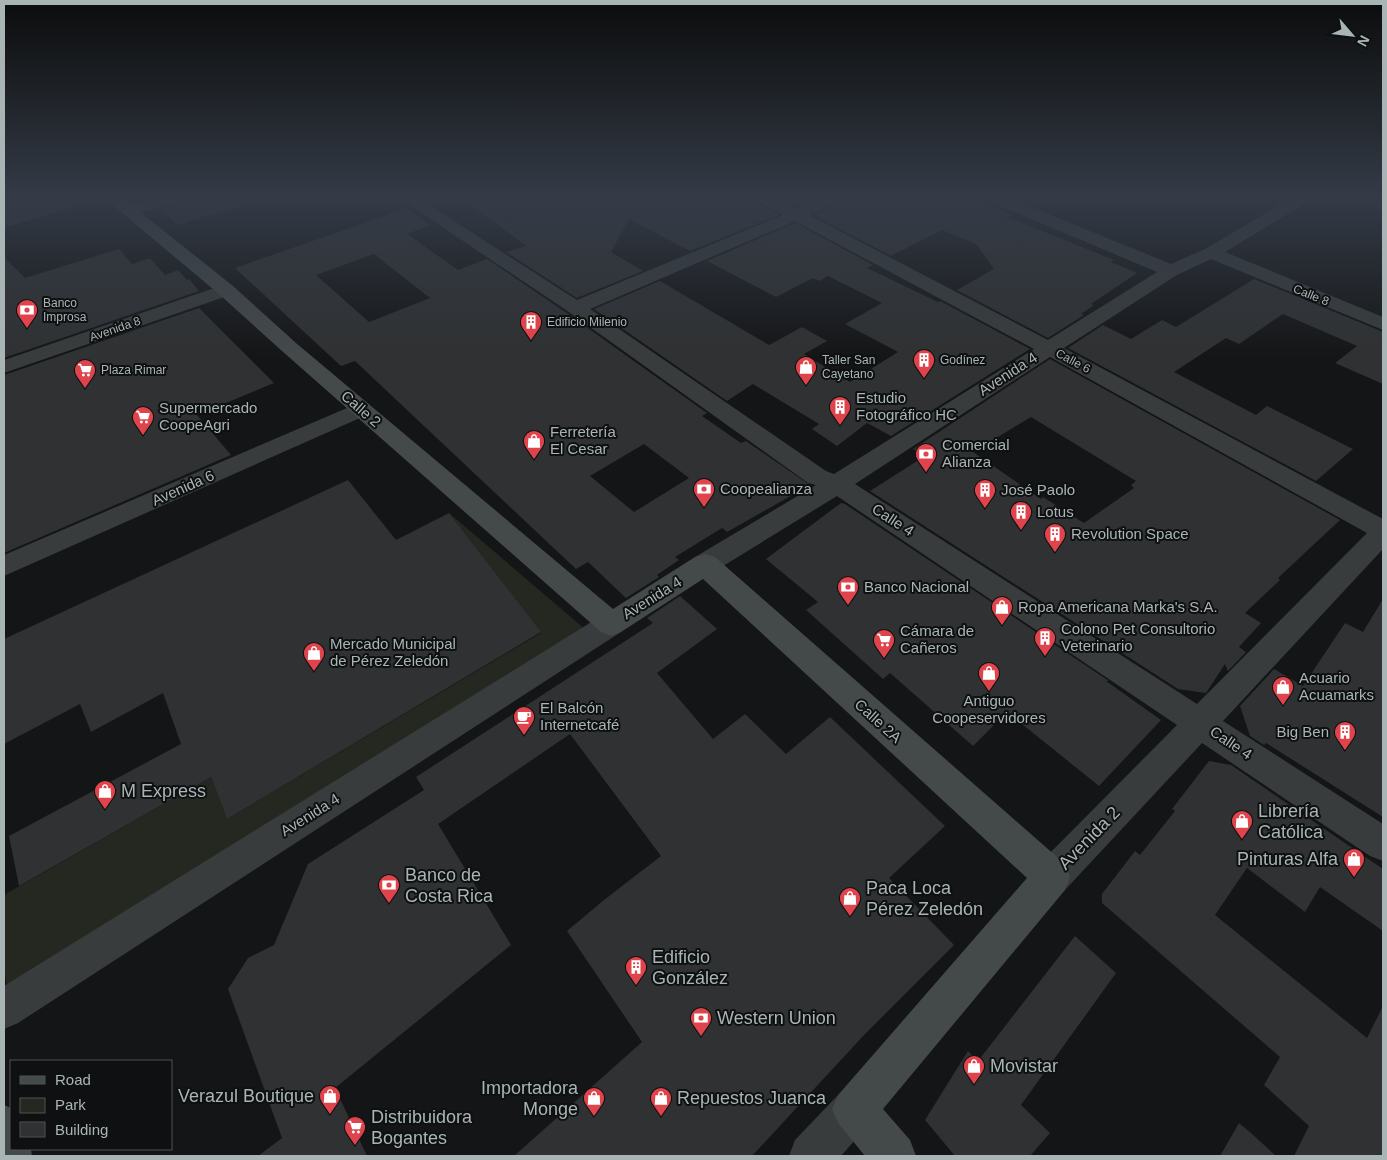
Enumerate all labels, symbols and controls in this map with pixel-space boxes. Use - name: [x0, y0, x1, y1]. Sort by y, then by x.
- north arrow: [1327, 10, 1377, 60]
- text: N: [1354, 33, 1373, 49]
- street label: Calle 8: [1291, 282, 1331, 309]
- place label: Banco Improsa: [43, 296, 87, 324]
- bank icon: Banco Improsa: [15, 298, 39, 329]
- building icon: Edificio Milenio: [519, 310, 543, 341]
- street label: Avenida 8: [88, 314, 143, 344]
- place label: Edificio Milenio: [547, 315, 627, 329]
- street label: Calle 6: [1053, 346, 1093, 376]
- building icon: Godínez: [912, 348, 936, 379]
- street label: Avenida 4: [975, 348, 1040, 399]
- place label: Taller San Cayetano: [822, 353, 875, 381]
- place label: Godínez: [940, 353, 985, 367]
- shop icon: Taller San Cayetano: [794, 355, 818, 386]
- supermarket icon: Plaza Rimar: [73, 358, 97, 389]
- place label: Plaza Rimar: [101, 363, 166, 377]
- street label: Calle 2: [338, 387, 385, 430]
- place label: Estudio Fotográfico HC: [856, 389, 957, 423]
- building icon: Estudio Fotográfico HC: [828, 395, 852, 426]
- place label: Supermercado CoopeAgri: [159, 399, 257, 433]
- supermarket icon: Supermercado CoopeAgri: [131, 405, 155, 436]
- place label: Ferretería El Cesar: [550, 423, 617, 457]
- shop icon: Ferretería El Cesar: [522, 429, 546, 460]
- place label: Comercial Alianza: [942, 436, 1010, 470]
- bank icon: Comercial Alianza: [914, 442, 938, 473]
- street label: Avenida 6: [149, 466, 217, 509]
- bank icon: Coopealianza: [692, 477, 716, 508]
- building icon: José Paolo: [973, 478, 997, 509]
- place label: Coopealianza: [720, 480, 812, 497]
- place label: José Paolo: [1001, 481, 1075, 498]
- street label: Calle 4: [869, 500, 917, 539]
- building icon: Lotus: [1009, 500, 1033, 531]
- place label: Lotus: [1037, 503, 1074, 520]
- building icon: Revolution Space: [1043, 522, 1067, 553]
- place label: Revolution Space: [1071, 525, 1189, 542]
- street label: Avenida 4: [619, 573, 684, 622]
- bank icon: Banco Nacional: [836, 575, 860, 606]
- place label: Banco Nacional: [864, 578, 969, 595]
- shop icon: Ropa Americana Marka's S.A.: [990, 595, 1014, 626]
- place label: Ropa Americana Marka's S.A.: [1018, 598, 1218, 615]
- place label: Colono Pet Consultorio Veterinario: [1061, 620, 1215, 654]
- place label: Cámara de Cañeros: [900, 622, 974, 656]
- building icon: Colono Pet Consultorio Veterinario: [1033, 626, 1057, 657]
- supermarket icon: Cámara de Cañeros: [872, 628, 896, 659]
- place label: Mercado Municipal de Pérez Zeledón: [330, 635, 456, 669]
- shop icon: Mercado Municipal de Pérez Zeledón: [302, 641, 326, 672]
- shop icon: Antiguo Coopeservidores: [977, 661, 1001, 692]
- place label: Acuario Acuamarks: [1299, 669, 1374, 703]
- shop icon: Acuario Acuamarks: [1271, 675, 1295, 706]
- place label: Antiguo Coopeservidores: [932, 692, 1046, 726]
- street label: Calle 2A: [852, 695, 905, 746]
- place label: El Balcón Internetcafé: [540, 699, 619, 733]
- cafe icon: El Balcón Internetcafé: [512, 705, 536, 736]
- building icon: Big Ben: [1333, 720, 1357, 751]
- street label: Calle 4: [1207, 722, 1255, 763]
- place label: Big Ben: [1276, 723, 1329, 740]
- shop icon: M Express: [93, 779, 117, 810]
- place label: M Express: [121, 781, 206, 801]
- street label: Avenida 4: [277, 790, 342, 839]
- place label: Librería Católica: [1258, 801, 1324, 842]
- street label: Avenida 2: [1054, 802, 1124, 874]
- shop icon: Librería Católica: [1230, 809, 1254, 840]
- shop icon: Pinturas Alfa: [1342, 847, 1366, 878]
- place label: Pinturas Alfa: [1237, 849, 1339, 869]
- place label: Banco de Costa Rica: [405, 865, 494, 906]
- bank icon: Banco de Costa Rica: [377, 873, 401, 904]
- place label: Paca Loca Pérez Zeledón: [866, 878, 983, 919]
- shop icon: Paca Loca Pérez Zeledón: [838, 886, 862, 917]
- place label: Edificio González: [652, 947, 728, 988]
- building icon: Edificio González: [624, 955, 648, 986]
- bank icon: Western Union: [689, 1006, 713, 1037]
- place label: Western Union: [717, 1008, 836, 1028]
- shop icon: Movistar: [962, 1054, 986, 1085]
- place label: Movistar: [990, 1056, 1058, 1076]
- legend: [10, 1060, 172, 1150]
- text: Road: [55, 1071, 91, 1088]
- place label: Importadora Monge: [481, 1078, 579, 1119]
- shop icon: Verazul Boutique: [318, 1084, 342, 1115]
- place label: Verazul Boutique: [178, 1086, 314, 1106]
- shop icon: Importadora Monge: [582, 1086, 606, 1117]
- shop icon: Repuestos Juanca: [649, 1086, 673, 1117]
- place label: Repuestos Juanca: [677, 1088, 827, 1108]
- text: Park: [55, 1096, 86, 1113]
- place label: Distribuidora Bogantes: [371, 1107, 473, 1148]
- supermarket icon: Distribuidora Bogantes: [343, 1115, 367, 1146]
- text: Building: [55, 1121, 108, 1138]

